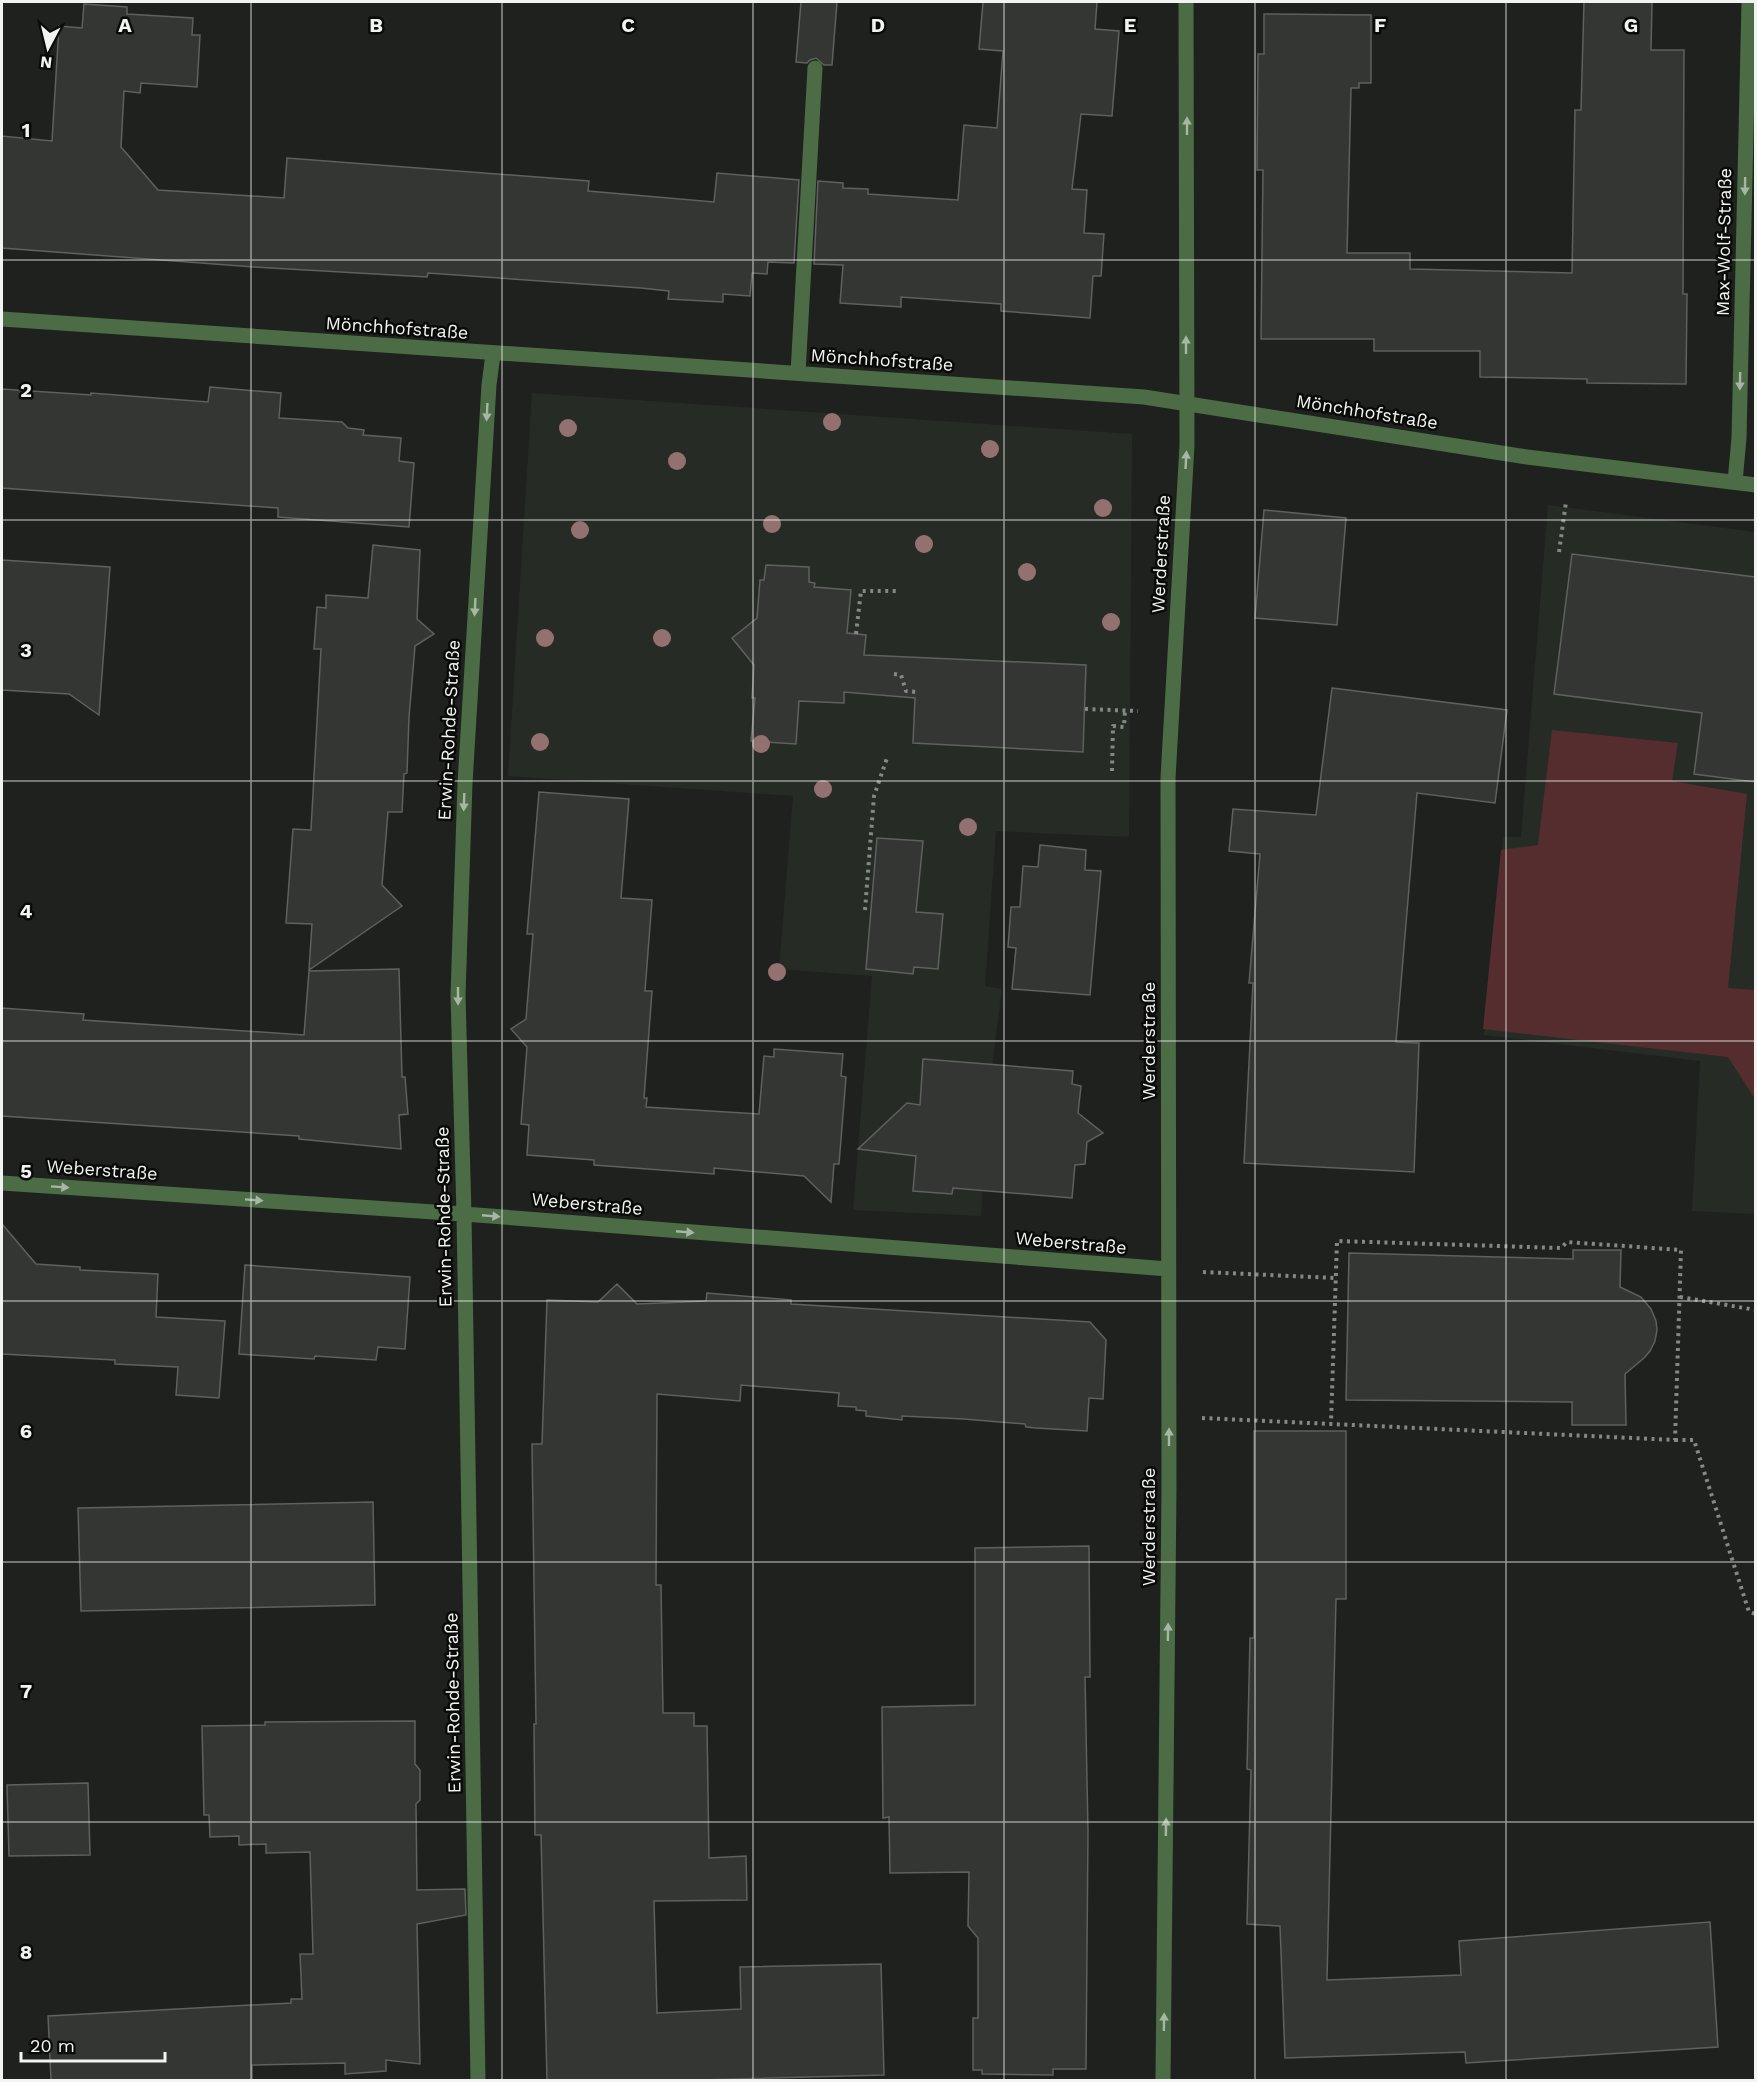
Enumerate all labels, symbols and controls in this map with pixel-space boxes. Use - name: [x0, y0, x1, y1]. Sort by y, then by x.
- text: A: [118, 13, 132, 37]
- text: B: [369, 13, 383, 37]
- text: C: [621, 13, 635, 37]
- text: D: [871, 13, 885, 37]
- text: E: [1124, 13, 1136, 37]
- text: F: [1374, 13, 1386, 37]
- text: G: [1624, 13, 1638, 37]
- north arrow: [18, 18, 78, 78]
- text: N: [39, 52, 53, 73]
- one-way arrow: [1182, 116, 1192, 135]
- text: 1: [22, 118, 30, 142]
- street label: Max-Wolf-Straße: [1712, 168, 1735, 316]
- one-way arrow: [1740, 176, 1749, 195]
- street label: Mönchhofstraße: [325, 312, 469, 343]
- one-way arrow: [1181, 336, 1191, 355]
- street label: Mönchhofstraße: [810, 344, 954, 375]
- one-way arrow: [1736, 371, 1745, 390]
- text: 2: [20, 378, 32, 402]
- street label: Mönchhofstraße: [1295, 390, 1439, 433]
- one-way arrow: [483, 403, 492, 422]
- one-way arrow: [1181, 450, 1191, 469]
- street label: Werderstraße: [1147, 494, 1174, 614]
- one-way arrow: [471, 597, 480, 616]
- text: 3: [20, 638, 32, 662]
- street label: Erwin-Rohde-Straße: [433, 639, 464, 821]
- one-way arrow: [459, 792, 469, 811]
- text: 4: [20, 899, 33, 923]
- street label: Werderstraße: [1138, 982, 1159, 1100]
- one-way arrow: [453, 987, 463, 1006]
- street label: Erwin-Rohde-Straße: [431, 1126, 456, 1308]
- street label: Weberstraße: [46, 1155, 158, 1184]
- text: 5: [20, 1159, 32, 1183]
- one-way arrow: [50, 1182, 69, 1192]
- street label: Weberstraße: [531, 1188, 644, 1219]
- one-way arrow: [245, 1195, 264, 1205]
- one-way arrow: [481, 1212, 500, 1221]
- one-way arrow: [676, 1227, 695, 1237]
- street label: Weberstraße: [1015, 1227, 1128, 1258]
- text: 6: [20, 1419, 32, 1443]
- one-way arrow: [1164, 1428, 1174, 1447]
- street label: Werderstraße: [1138, 1468, 1159, 1586]
- street label: Erwin-Rohde-Straße: [440, 1612, 465, 1794]
- one-way arrow: [1163, 1623, 1173, 1642]
- text: 7: [20, 1679, 32, 1703]
- one-way arrow: [1161, 1818, 1171, 1837]
- text: 8: [20, 1940, 32, 1964]
- one-way arrow: [1159, 2013, 1169, 2032]
- scale bar: [21, 2025, 165, 2063]
- text: 20 m: [30, 2035, 75, 2056]

